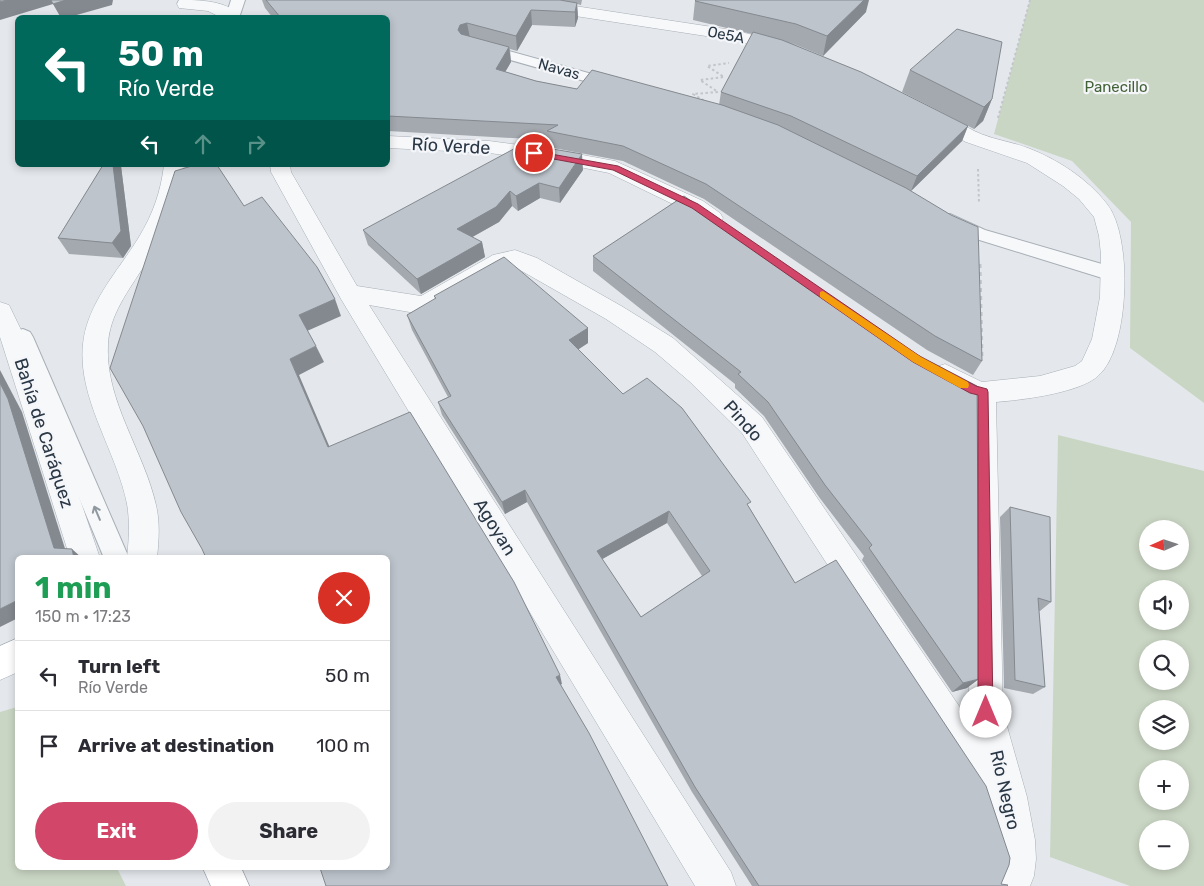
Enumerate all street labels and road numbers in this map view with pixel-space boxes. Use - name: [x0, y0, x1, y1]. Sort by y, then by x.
- street label: Oe5A: [706, 23, 746, 47]
- street label: Navas: [536, 54, 582, 84]
- street label: Río Verde: [411, 133, 491, 159]
- street label: Bahía de Caráquez: [9, 355, 79, 511]
- street label: Pindo: [719, 396, 767, 446]
- street label: Agoyan: [469, 494, 521, 560]
- street label: Río Negro: [985, 748, 1025, 832]

